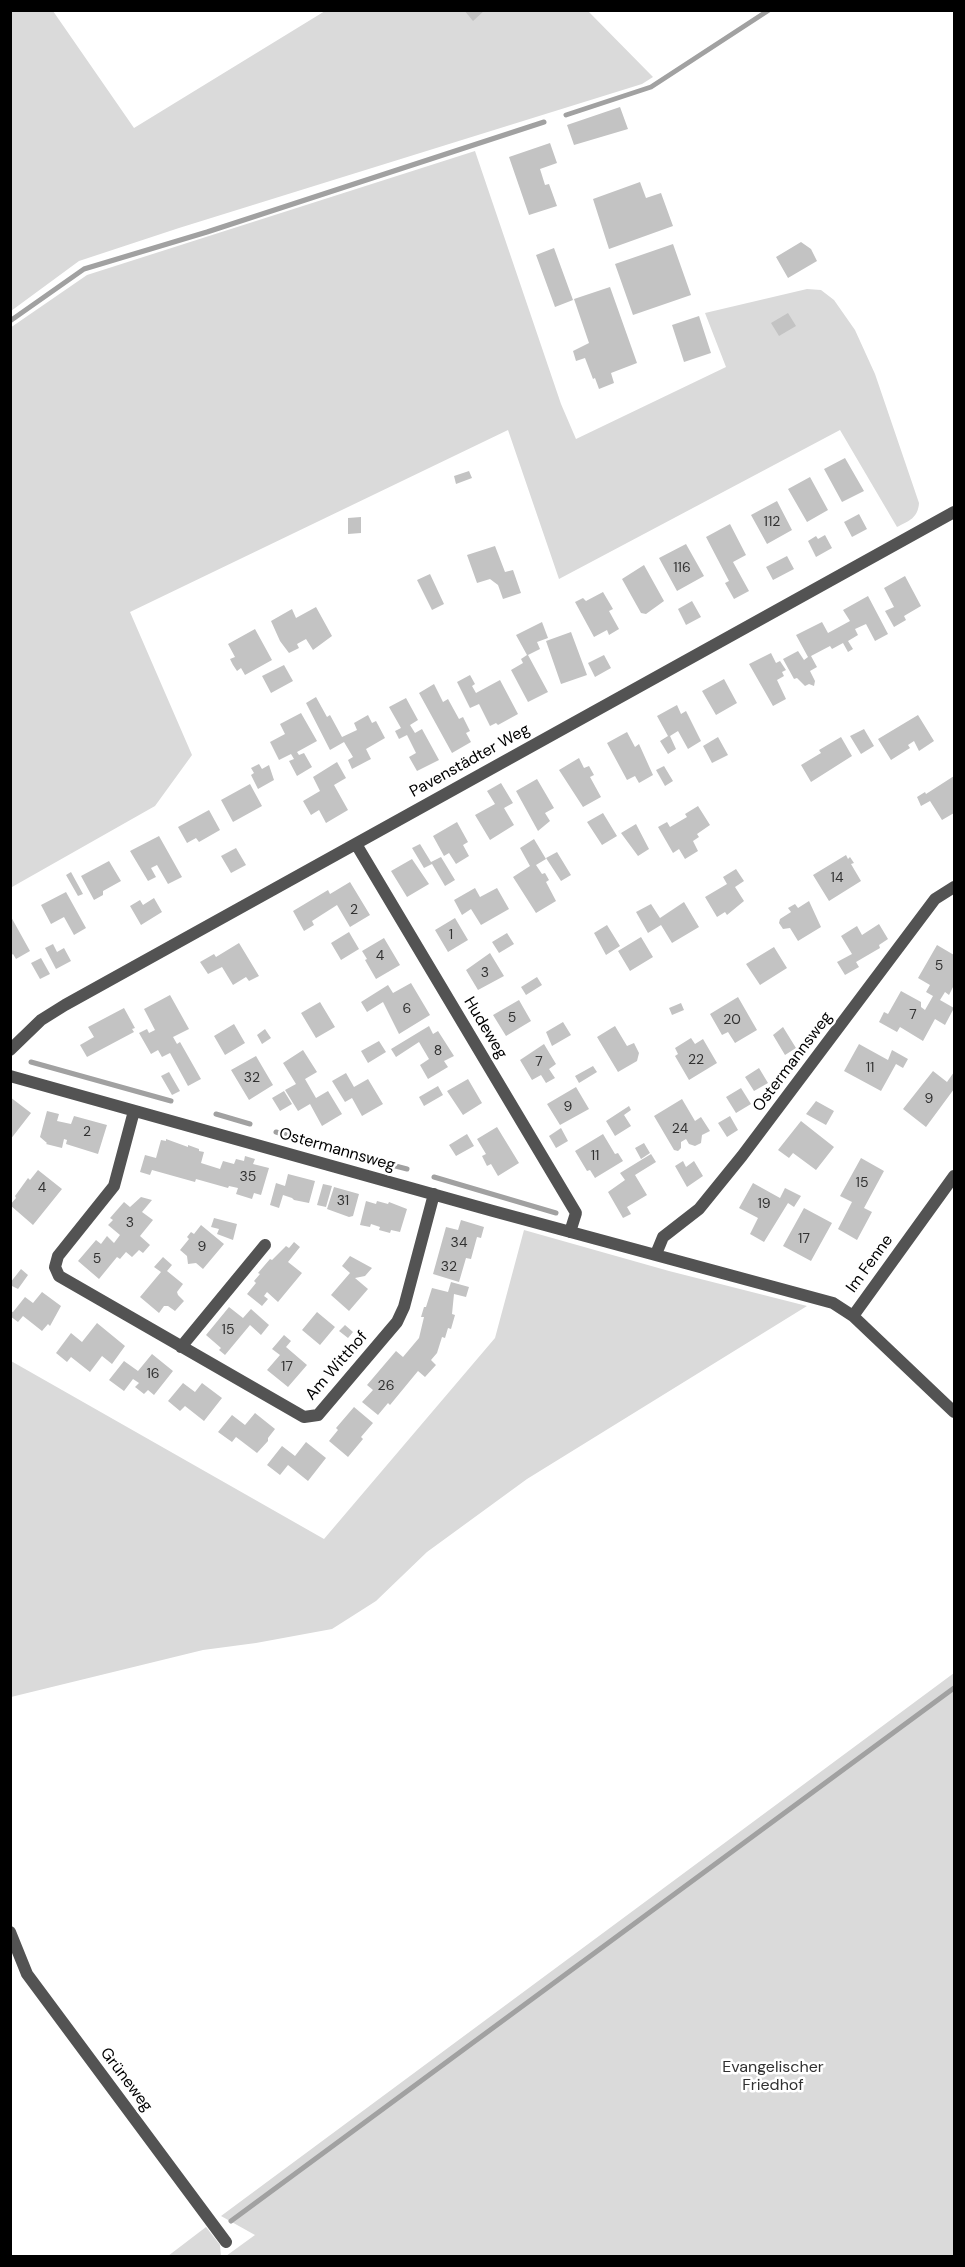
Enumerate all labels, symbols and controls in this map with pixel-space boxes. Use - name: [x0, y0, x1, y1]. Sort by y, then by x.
- house number: 112: [764, 514, 780, 530]
- house number: 116: [673, 560, 691, 576]
- street label: Pavenstädter Weg: [407, 720, 533, 802]
- house number: 14: [831, 870, 843, 886]
- house number: 2: [350, 902, 358, 918]
- house number: 1: [449, 927, 453, 943]
- house number: 4: [376, 948, 384, 964]
- house number: 5: [935, 958, 943, 974]
- house number: 3: [481, 965, 489, 981]
- street label: Hudeweg: [459, 994, 511, 1062]
- house number: 6: [403, 1001, 411, 1017]
- house number: 7: [909, 1007, 917, 1023]
- street label: Ostermannsweg: [749, 1008, 837, 1116]
- house number: 5: [508, 1010, 516, 1026]
- house number: 20: [723, 1012, 741, 1028]
- house number: 8: [434, 1043, 442, 1059]
- house number: 22: [688, 1052, 704, 1068]
- house number: 7: [535, 1054, 543, 1070]
- house number: 11: [866, 1060, 874, 1076]
- house number: 32: [244, 1070, 260, 1086]
- house number: 9: [925, 1091, 933, 1107]
- house number: 9: [564, 1099, 572, 1115]
- house number: 24: [672, 1121, 688, 1137]
- house number: 2: [83, 1124, 91, 1140]
- street label: Ostermannsweg: [277, 1124, 397, 1176]
- house number: 11: [591, 1148, 599, 1164]
- house number: 35: [240, 1169, 256, 1185]
- house number: 15: [856, 1175, 868, 1191]
- house number: 4: [38, 1180, 46, 1196]
- house number: 31: [337, 1193, 349, 1209]
- house number: 19: [757, 1196, 771, 1212]
- house number: 3: [126, 1215, 134, 1231]
- house number: 17: [798, 1231, 810, 1247]
- street label: Im Fenne: [843, 1231, 897, 1297]
- house number: 34: [451, 1235, 467, 1251]
- house number: 9: [198, 1239, 206, 1255]
- house number: 5: [93, 1251, 101, 1267]
- house number: 32: [441, 1259, 457, 1275]
- house number: 15: [222, 1322, 234, 1338]
- street label: Am Witthof: [302, 1328, 372, 1404]
- house number: 17: [281, 1359, 293, 1375]
- house number: 16: [146, 1366, 160, 1382]
- house number: 26: [378, 1378, 394, 1394]
- street label: Grüneweg: [96, 2044, 156, 2116]
- park label: Evangelischer Friedhof: [722, 2058, 824, 2096]

